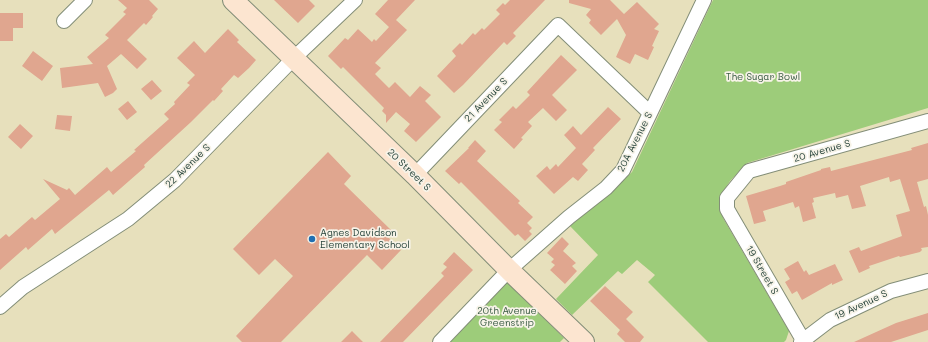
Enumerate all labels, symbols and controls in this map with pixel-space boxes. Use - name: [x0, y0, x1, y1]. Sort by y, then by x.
- park label: The Sugar Bowl: [726, 71, 800, 83]
- street label: 21 Avenue S: [462, 75, 510, 125]
- street label: 20A Avenue S: [615, 110, 655, 174]
- street label: 20 Avenue S: [792, 137, 852, 165]
- street label: 22 Avenue S: [163, 142, 213, 190]
- street label: 20 Street S: [385, 146, 433, 194]
- place label: Agnes Davidson Elementary School: [320, 227, 410, 250]
- marker: Agnes Davidson Elementary School: [307, 234, 317, 244]
- street label: 19 Street S: [743, 244, 781, 296]
- street label: 19 Avenue S: [833, 288, 889, 322]
- park label: 20th Avenue Greenstrip: [477, 305, 537, 328]

